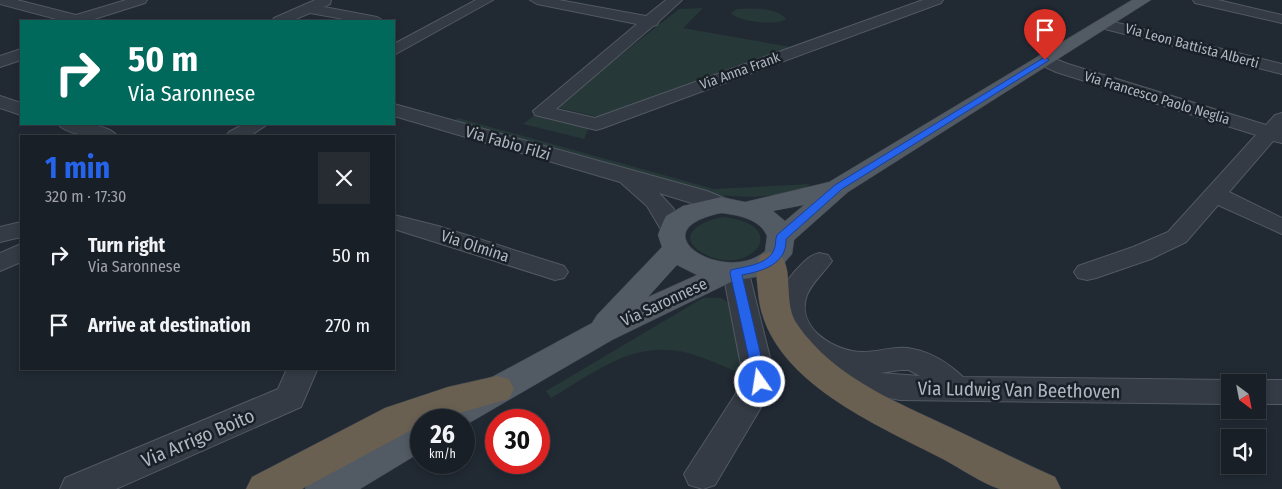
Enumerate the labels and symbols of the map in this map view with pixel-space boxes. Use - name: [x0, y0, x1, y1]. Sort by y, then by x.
- pin: [1024, 9, 1066, 60]
- street label: Via Leon Battista Alberti: [1123, 20, 1261, 72]
- street label: Via Anna Frank: [698, 48, 783, 93]
- street label: Via Francesco Paolo Neglia: [1082, 68, 1232, 128]
- street label: Via Fabio Filzi: [463, 122, 553, 164]
- street label: Via Olmina: [438, 226, 512, 266]
- street label: Via Saronnese: [618, 274, 710, 330]
- position arrow: [733, 355, 785, 407]
- north arrow: [1221, 374, 1266, 419]
- street label: Via Ludwig Van Beethoven: [917, 377, 1121, 403]
- street label: Via Arrigo Boito: [138, 404, 258, 472]
- speed limit sign: 30: [485, 409, 550, 474]

